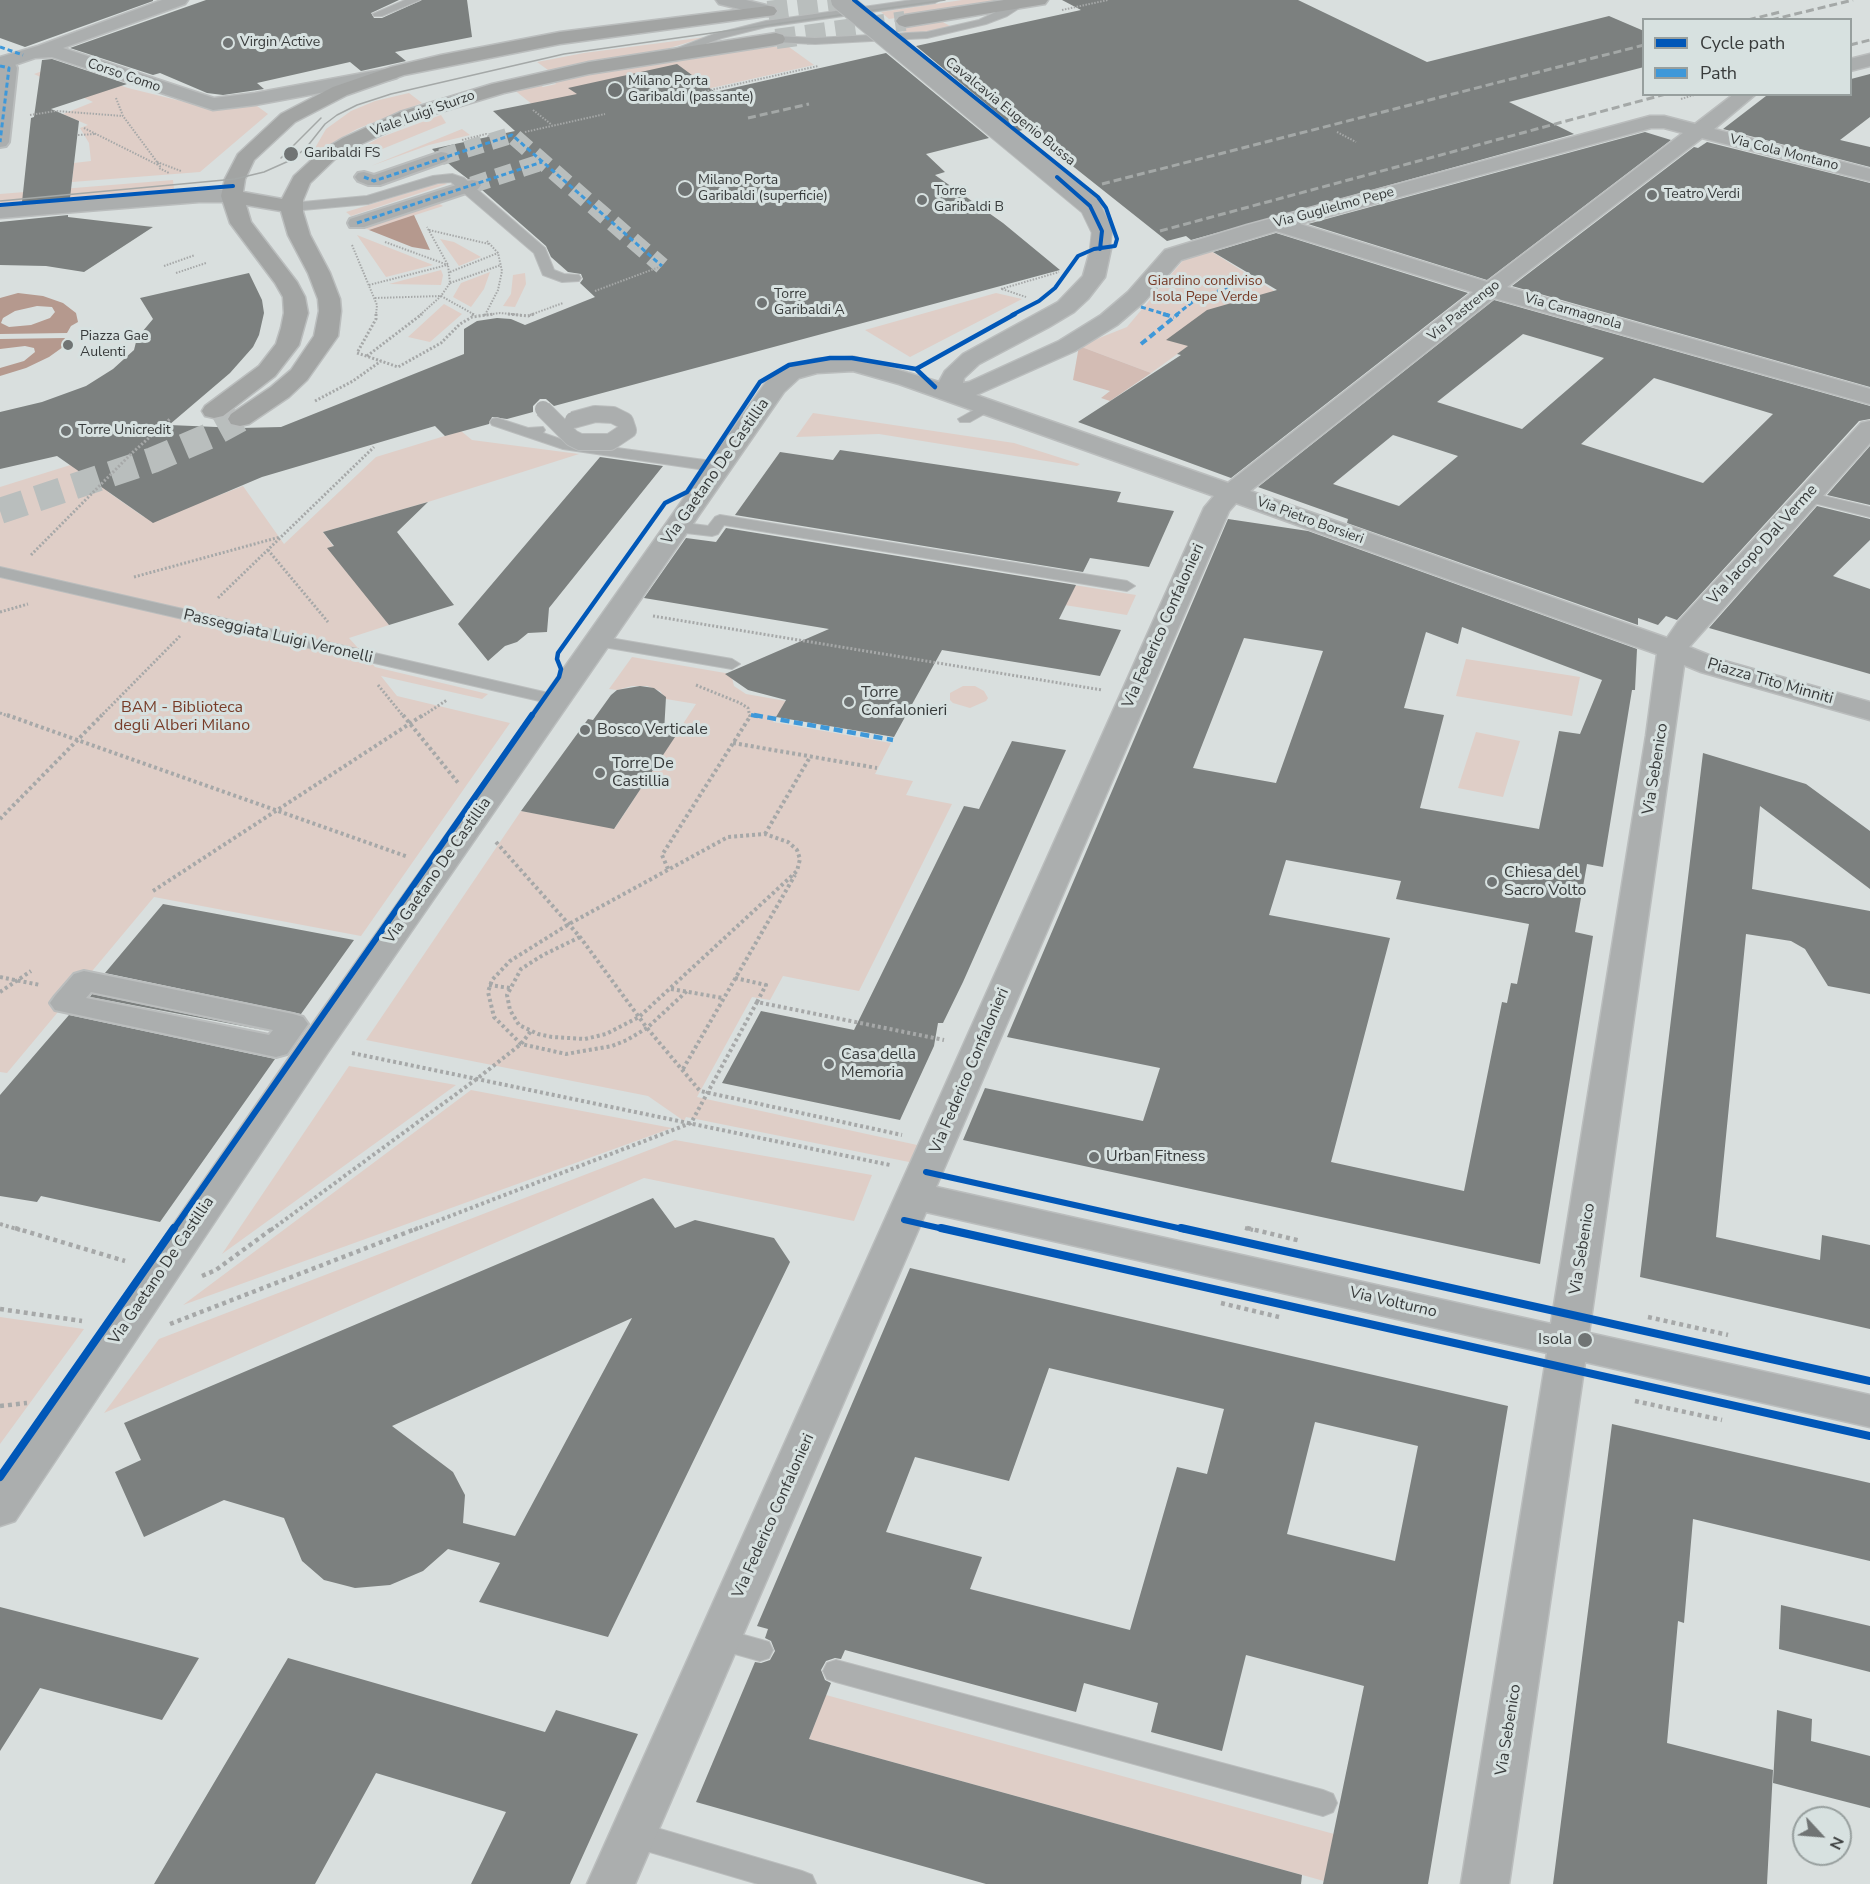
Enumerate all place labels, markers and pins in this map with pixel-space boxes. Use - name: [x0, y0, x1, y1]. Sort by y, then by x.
- place label: Virgin Active: [240, 35, 320, 51]
- marker: Virgin Active: [221, 36, 235, 50]
- place label: Milano Porta Garibaldi (passante): [628, 74, 754, 106]
- marker: Milano Porta Garibaldi (passante): [606, 81, 624, 99]
- marker: Garibaldi FS: [282, 145, 300, 163]
- place label: Garibaldi FS: [304, 146, 380, 162]
- place label: Milano Porta Garibaldi (superficie): [698, 173, 828, 206]
- marker: Milano Porta Garibaldi (superficie): [676, 180, 694, 198]
- place label: Torre Garibaldi B: [934, 184, 1004, 216]
- place label: Teatro Verdi: [1664, 187, 1740, 203]
- marker: Teatro Verdi: [1645, 188, 1659, 202]
- marker: Torre Garibaldi B: [915, 193, 929, 207]
- place label: Torre Garibaldi A: [774, 287, 845, 320]
- marker: Torre Garibaldi A: [755, 296, 769, 310]
- place label: Piazza Gae Aulenti: [80, 329, 148, 362]
- marker: Piazza Gae Aulenti: [61, 338, 75, 352]
- place label: Torre Unicredit: [78, 423, 171, 439]
- marker: Torre Unicredit: [59, 424, 73, 438]
- place label: Torre Confalonieri: [861, 683, 947, 721]
- marker: Torre Confalonieri: [842, 695, 856, 709]
- place label: Bosco Verticale: [597, 720, 708, 740]
- marker: Bosco Verticale: [578, 723, 592, 737]
- place label: Torre De Castillia: [612, 754, 674, 792]
- marker: Torre De Castillia: [593, 766, 607, 780]
- place label: Chiesa del Sacro Volto: [1504, 863, 1586, 901]
- marker: Chiesa del Sacro Volto: [1485, 875, 1499, 889]
- place label: Casa della Memoria: [841, 1045, 916, 1083]
- marker: Casa della Memoria: [822, 1057, 836, 1071]
- place label: Urban Fitness: [1106, 1147, 1205, 1167]
- marker: Urban Fitness: [1087, 1150, 1101, 1164]
- place label: Isola: [1538, 1330, 1572, 1350]
- marker: Isola: [1576, 1331, 1594, 1349]

